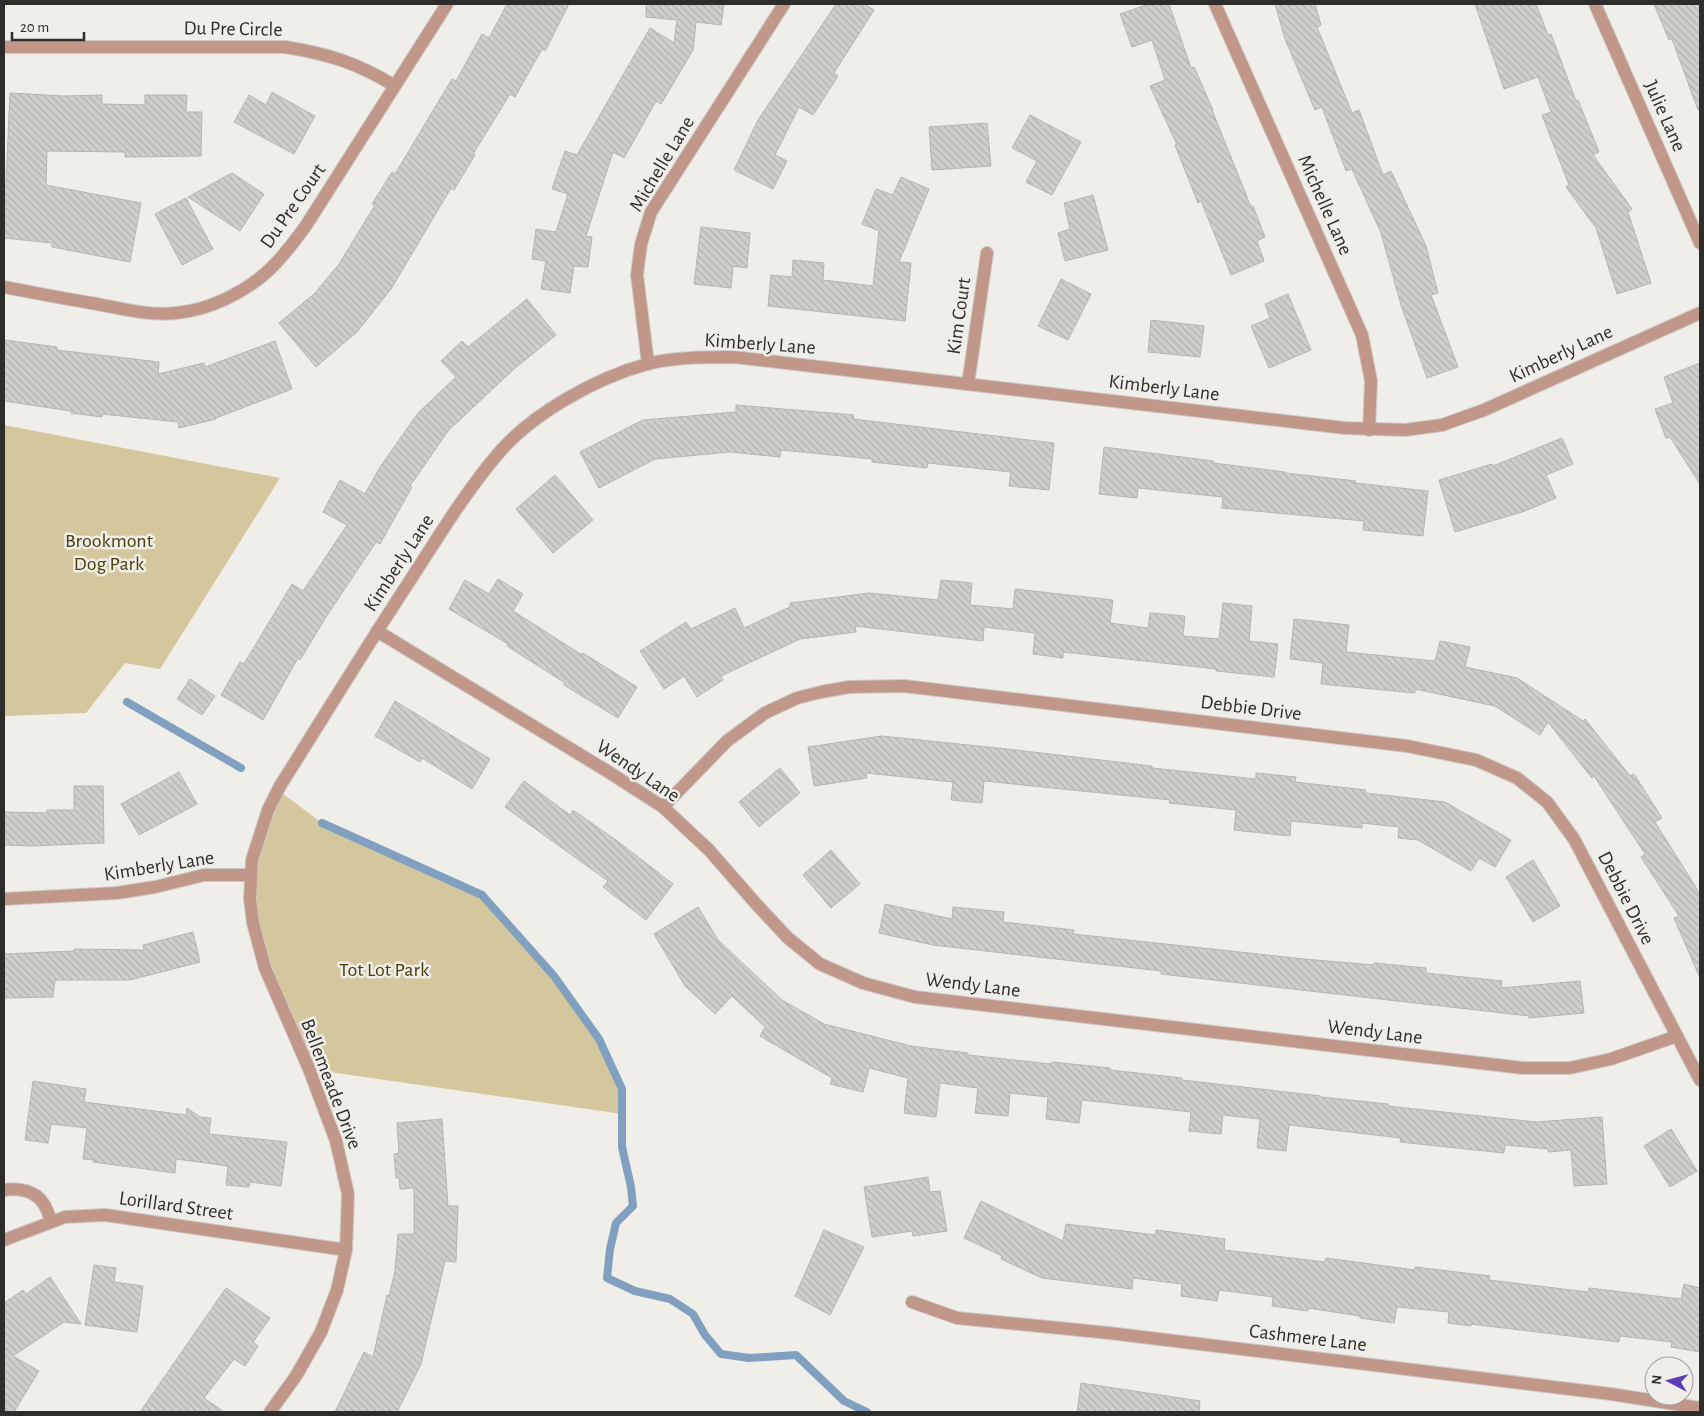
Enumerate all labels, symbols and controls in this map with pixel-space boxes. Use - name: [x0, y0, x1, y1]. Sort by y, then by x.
- scale bar: [12, 10, 85, 42]
- street label: Du Pre Circle: [183, 18, 283, 40]
- text: 20 m: [20, 20, 49, 35]
- street label: Julie Lane: [1641, 77, 1689, 155]
- street label: Michelle Lane: [626, 113, 698, 215]
- street label: Michelle Lane: [1294, 152, 1356, 258]
- street label: Du Pre Court: [257, 160, 330, 252]
- street label: Kim Court: [944, 276, 974, 356]
- street label: Kimberly Lane: [1506, 321, 1616, 387]
- street label: Kimberly Lane: [704, 330, 816, 358]
- street label: Kimberly Lane: [1107, 371, 1221, 405]
- street label: Kimberly Lane: [360, 511, 438, 615]
- park label: Brookmont Dog Park: [65, 531, 154, 574]
- street label: Debbie Drive: [1199, 692, 1303, 724]
- street label: Wendy Lane: [593, 736, 683, 806]
- street label: Kimberly Lane: [102, 847, 216, 885]
- street label: Debbie Drive: [1594, 848, 1658, 948]
- park label: Tot Lot Park: [339, 960, 429, 980]
- street label: Wendy Lane: [924, 969, 1022, 1001]
- street label: Bellemeade Drive: [297, 1016, 365, 1152]
- street label: Wendy Lane: [1326, 1016, 1424, 1048]
- street label: Lorillard Street: [118, 1188, 235, 1224]
- street label: Cashmere Lane: [1248, 1321, 1368, 1355]
- north arrow: [1644, 1356, 1694, 1406]
- text: N: [1650, 1374, 1665, 1385]

